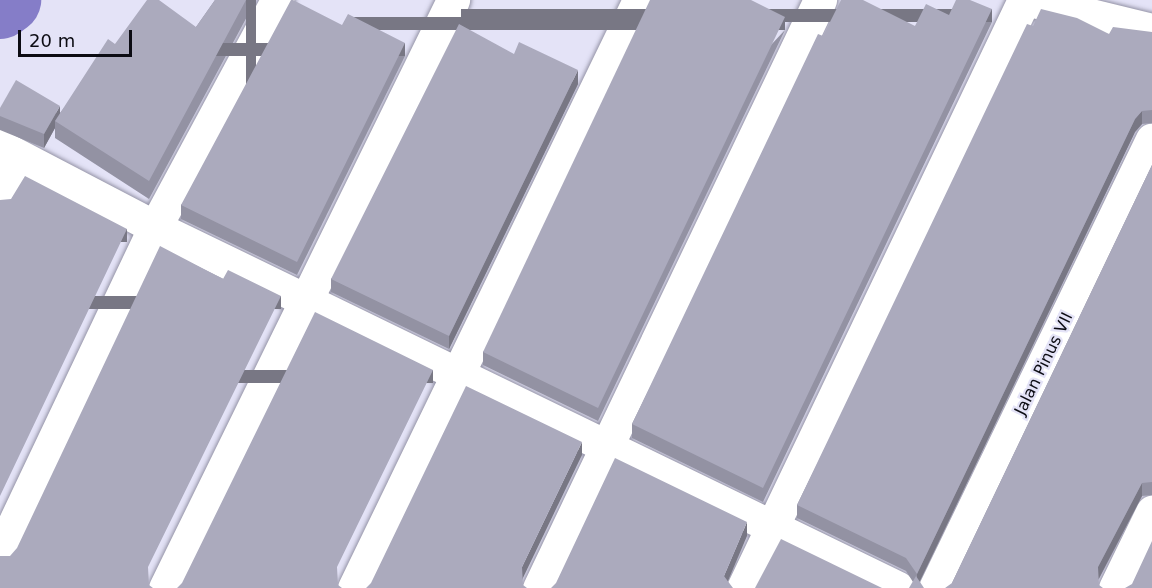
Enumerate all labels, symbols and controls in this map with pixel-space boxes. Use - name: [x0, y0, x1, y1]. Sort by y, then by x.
- scale bar: [21, 18, 135, 56]
- text: 20 m: [29, 30, 75, 51]
- street label: Jalan Pinus VII: [1011, 310, 1077, 418]

